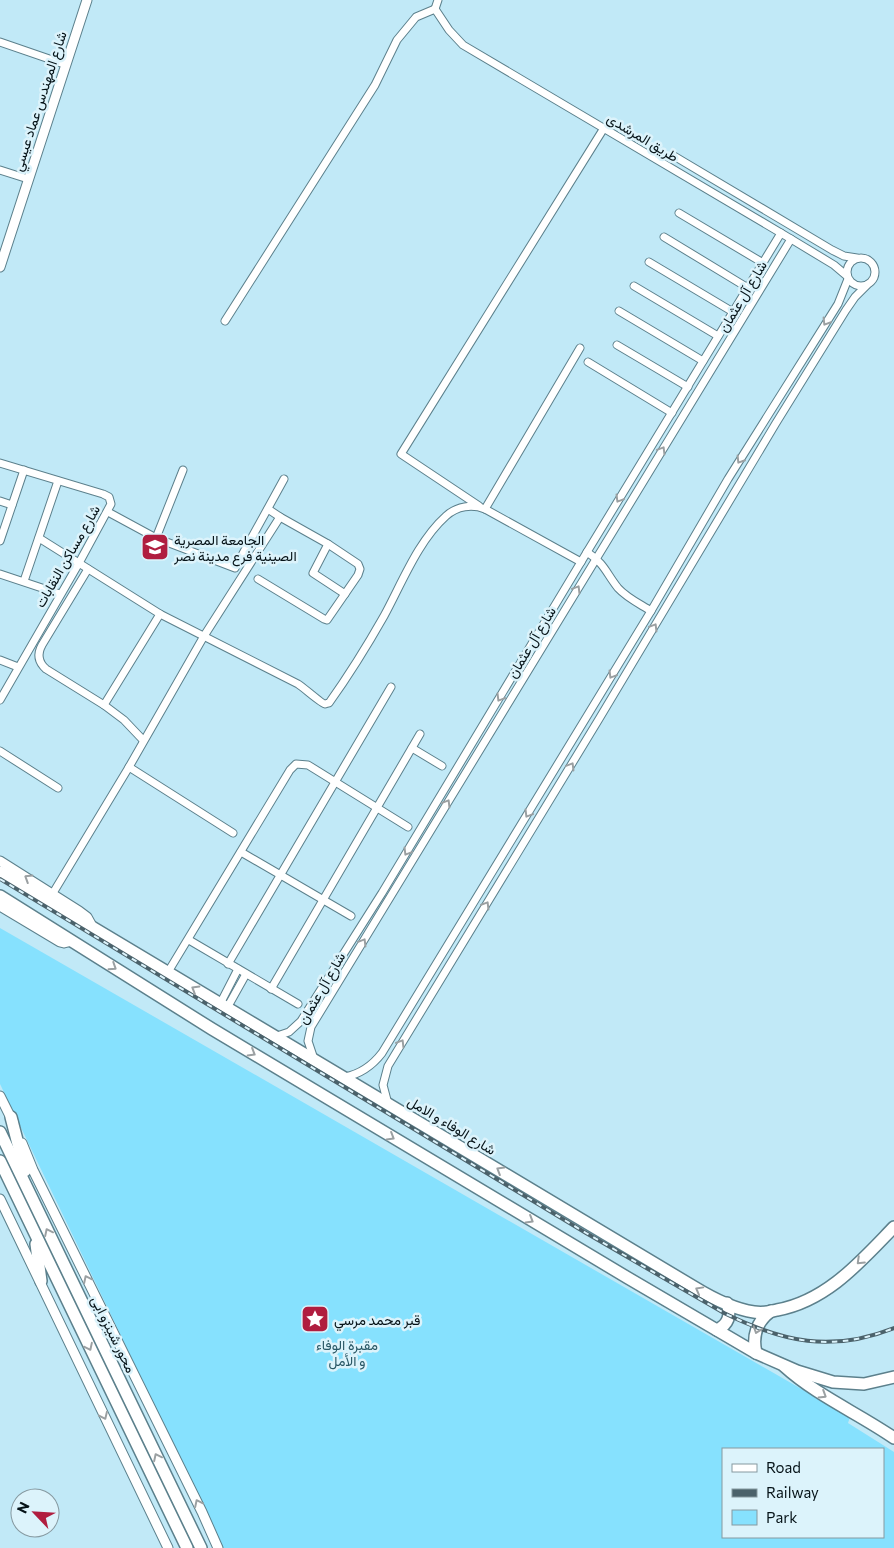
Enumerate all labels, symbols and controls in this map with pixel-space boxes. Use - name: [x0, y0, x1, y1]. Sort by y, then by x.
- street label: شارع المهندس عماد عيسي: [8, 29, 73, 174]
- street label: طريق المرشدى: [604, 109, 682, 166]
- street label: شارع آل عثمان: [714, 257, 772, 336]
- one-way arrow: [823, 317, 832, 326]
- one-way arrow: [655, 447, 665, 456]
- one-way arrow: [736, 455, 746, 464]
- one-way arrow: [616, 493, 626, 502]
- street label: شارع مساكن النقابات: [31, 502, 106, 612]
- place label: الجامعة المصرية الصينية فرع مدينة نصر: [173, 531, 297, 567]
- school or university icon: الجامعة المصرية الصينية فرع مدينة نصر: [140, 532, 170, 562]
- one-way arrow: [571, 586, 581, 595]
- street label: شارع آل عثمان: [503, 603, 561, 682]
- one-way arrow: [648, 623, 658, 632]
- one-way arrow: [609, 670, 619, 679]
- one-way arrow: [496, 693, 506, 702]
- one-way arrow: [564, 763, 574, 772]
- one-way arrow: [441, 799, 451, 808]
- one-way arrow: [524, 809, 534, 818]
- one-way arrow: [403, 847, 413, 856]
- one-way arrow: [25, 875, 34, 885]
- one-way arrow: [479, 901, 489, 910]
- one-way arrow: [357, 938, 366, 947]
- street label: شارع آل عثمان: [294, 949, 351, 1028]
- one-way arrow: [108, 961, 117, 970]
- one-way arrow: [192, 985, 201, 995]
- one-way arrow: [395, 1040, 405, 1049]
- one-way arrow: [246, 1046, 255, 1056]
- street label: شارع الوفاء و الامل: [403, 1092, 499, 1161]
- one-way arrow: [385, 1130, 394, 1140]
- one-way arrow: [497, 1167, 506, 1177]
- one-way arrow: [525, 1213, 534, 1223]
- one-way arrow: [44, 1228, 54, 1237]
- one-way arrow: [856, 1255, 865, 1264]
- one-way arrow: [83, 1275, 93, 1284]
- one-way arrow: [696, 1287, 705, 1297]
- street label: محور شينزو ابى: [87, 1293, 140, 1376]
- place icon: قبر محمد مرسي: [300, 1304, 330, 1334]
- place label: قبر محمد مرسي: [334, 1311, 420, 1332]
- one-way arrow: [753, 1325, 763, 1334]
- park label: مقبرة الوفاء و الأمل: [316, 1336, 378, 1370]
- one-way arrow: [83, 1342, 94, 1351]
- one-way arrow: [817, 1389, 826, 1399]
- one-way arrow: [98, 1411, 108, 1420]
- legend: [722, 1448, 884, 1538]
- one-way arrow: [153, 1453, 163, 1462]
- text: Road: [766, 1458, 801, 1476]
- text: Railway: [766, 1483, 819, 1501]
- north arrow: [10, 1488, 60, 1538]
- text: N: [13, 1499, 33, 1516]
- one-way arrow: [194, 1500, 204, 1509]
- text: Park: [766, 1508, 797, 1526]

